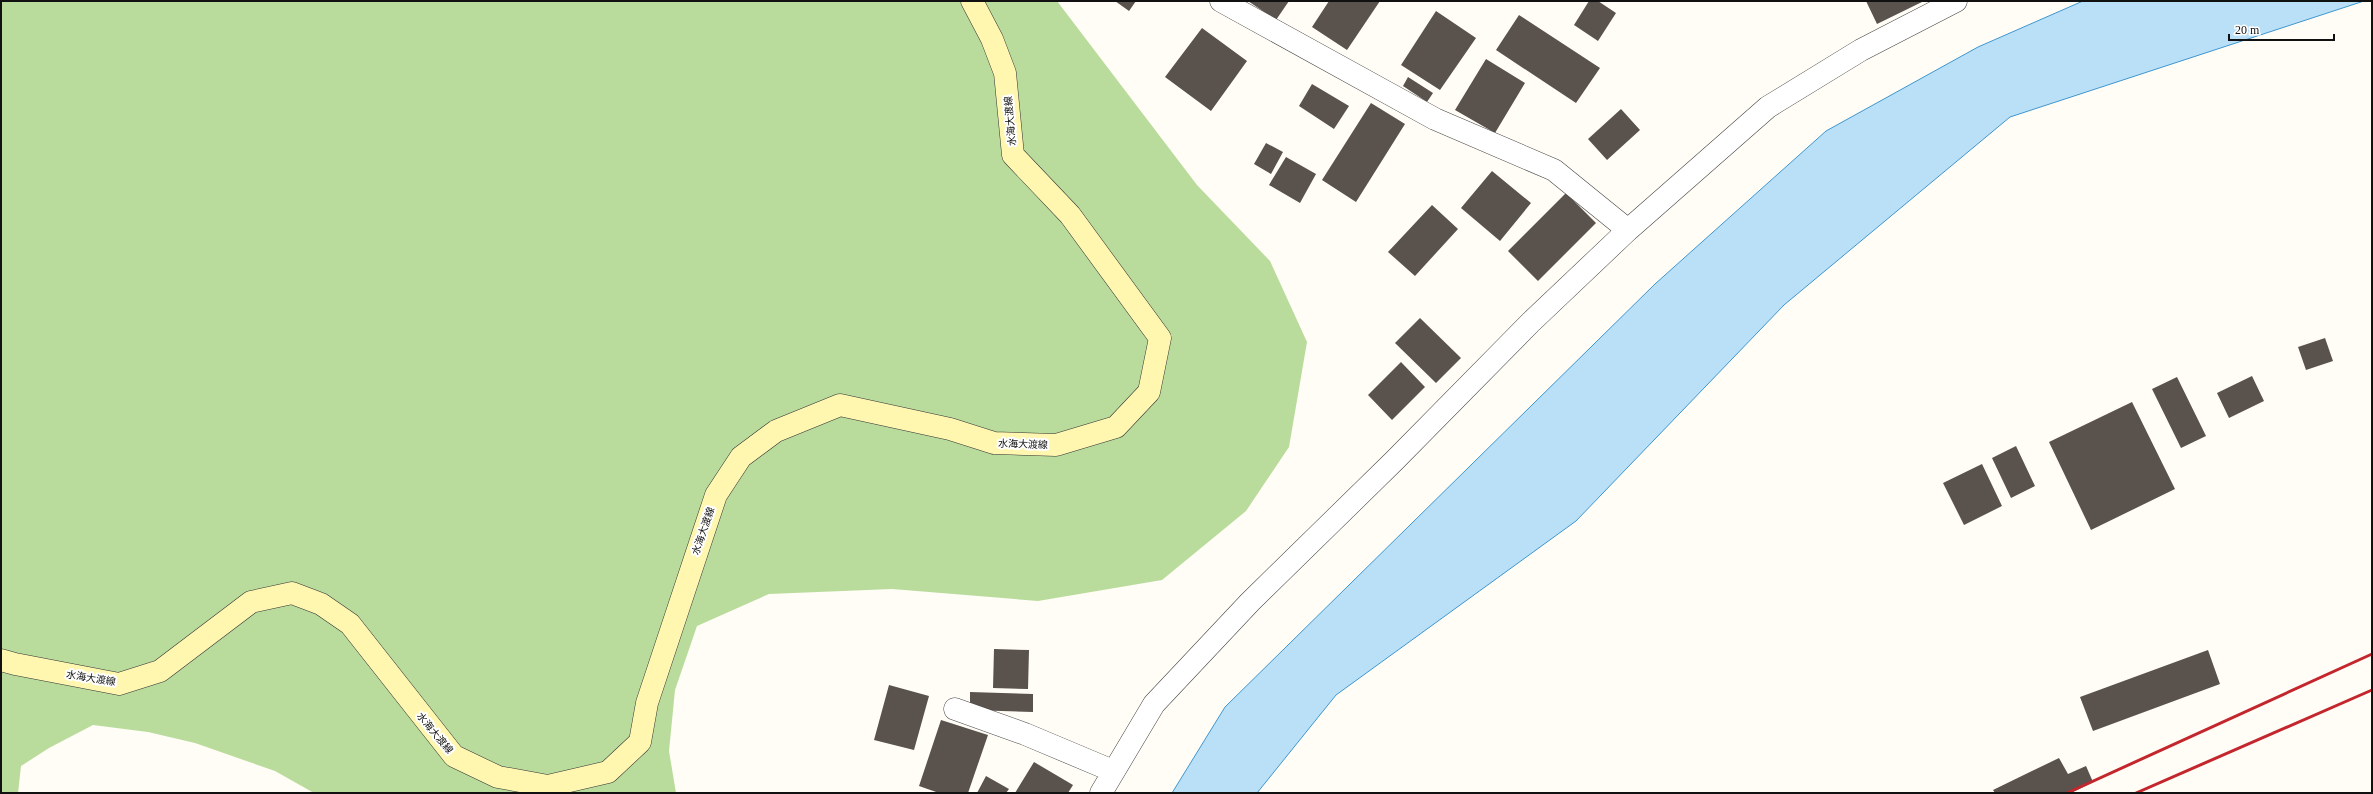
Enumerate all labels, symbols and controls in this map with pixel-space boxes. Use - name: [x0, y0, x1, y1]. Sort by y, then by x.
- scale bar: [2229, 16, 2334, 42]
- text: 20 m: [2235, 23, 2260, 37]
- street label: 水海大渡線: [1002, 96, 1018, 146]
- street label: 水海大渡線: [998, 438, 1048, 450]
- street label: 水海大渡線: [690, 506, 716, 556]
- street label: 水海大渡線: [65, 669, 117, 687]
- street label: 水海大渡線: [415, 710, 455, 756]

